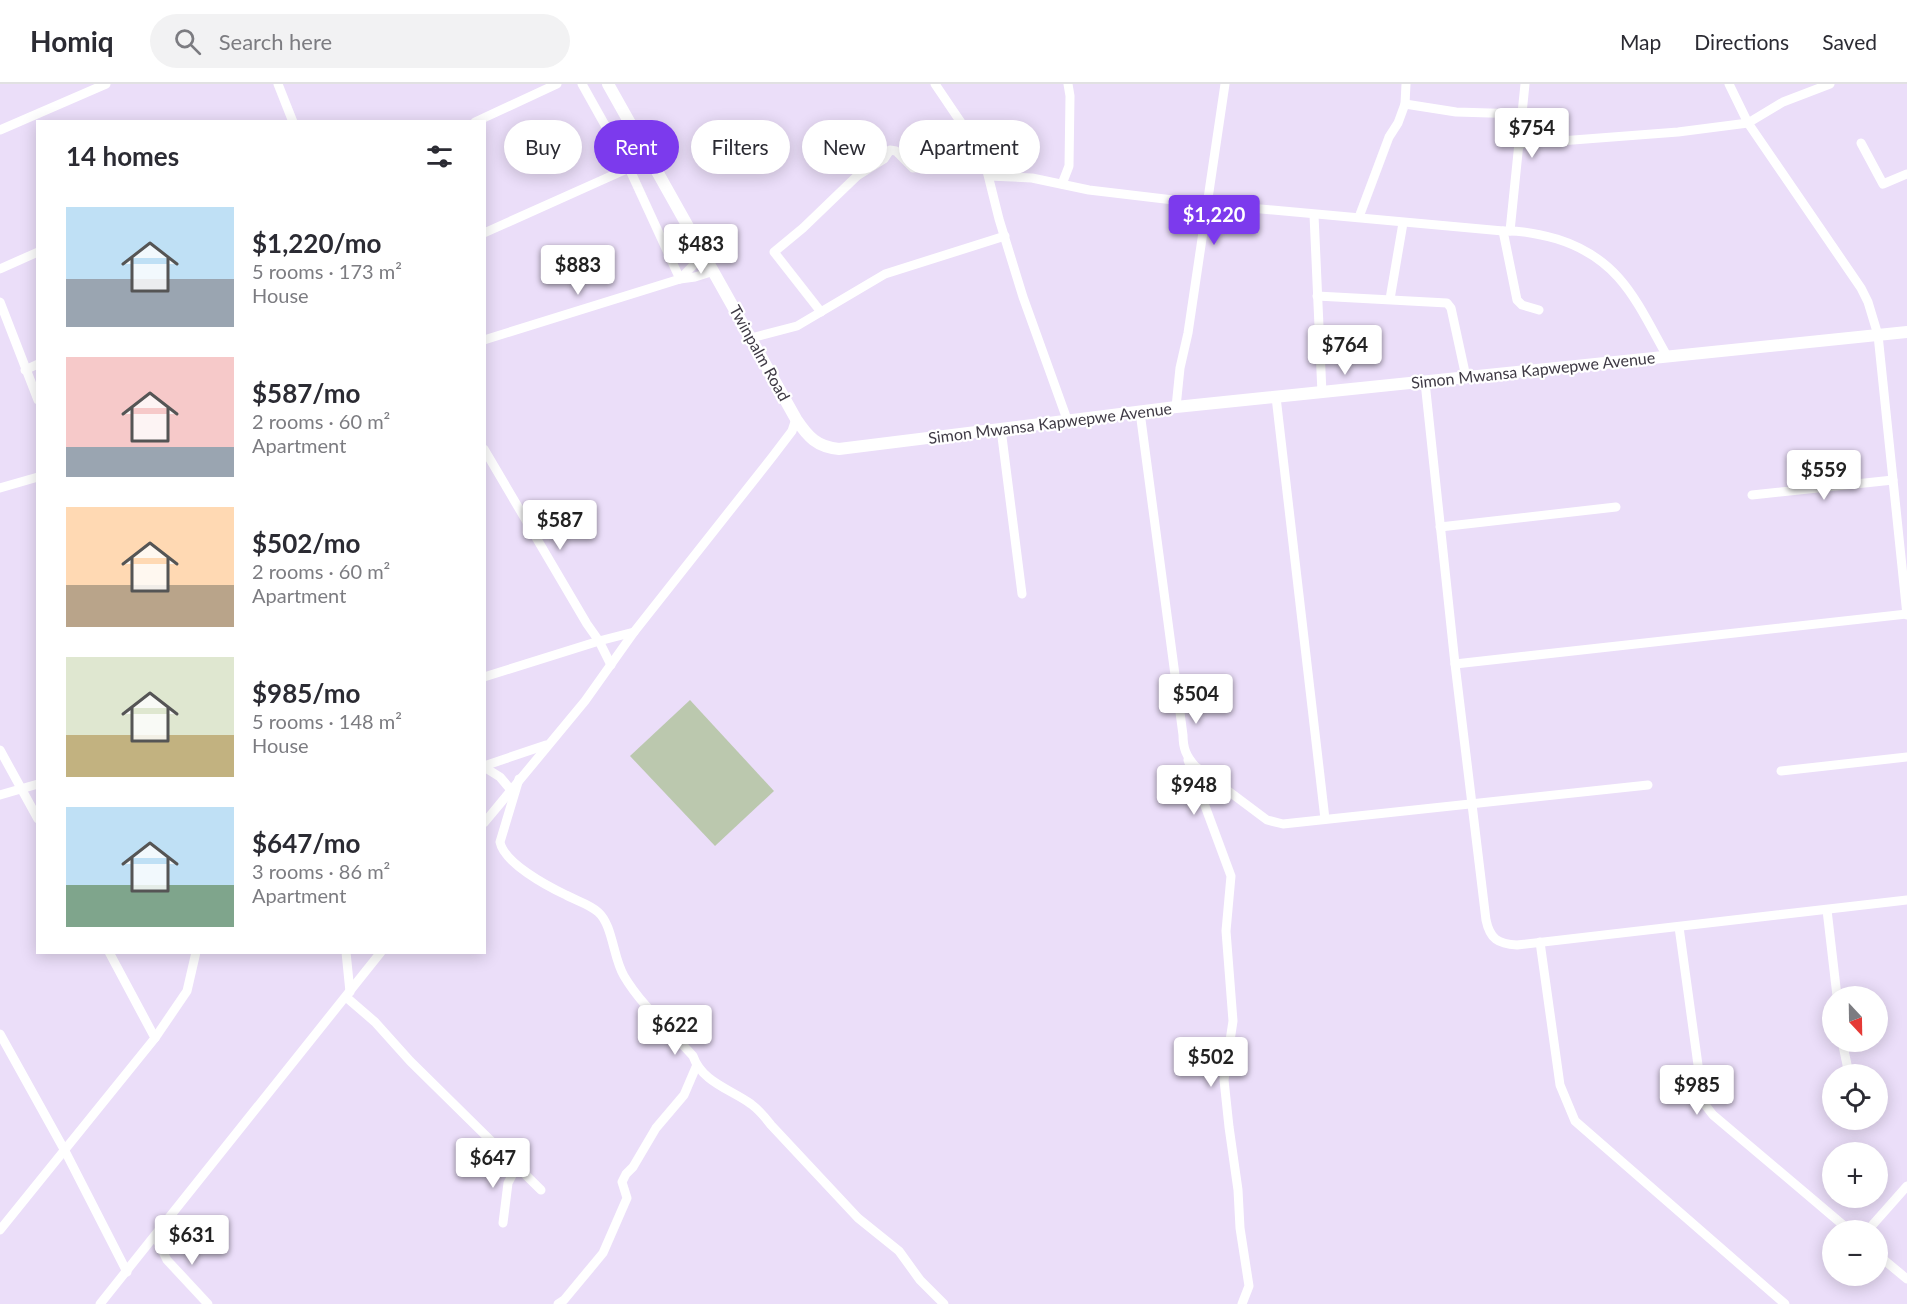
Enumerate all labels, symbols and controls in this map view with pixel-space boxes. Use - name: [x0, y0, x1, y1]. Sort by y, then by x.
- search box: [150, 14, 570, 68]
- text: Homiq: [30, 24, 114, 58]
- icon: search: [171, 25, 204, 58]
- text: Search here: [219, 28, 332, 55]
- text: Map: [1620, 29, 1661, 54]
- text: Directions: [1694, 29, 1789, 54]
- text: Saved: [1822, 29, 1877, 54]
- pin: $754: [1496, 108, 1568, 159]
- text: $754: [1509, 115, 1555, 139]
- chip: Buy: [504, 120, 582, 174]
- chip: Rent: [594, 120, 679, 174]
- chip: Filters: [691, 120, 790, 174]
- chip: New: [802, 120, 887, 174]
- chip: Apartment: [899, 120, 1040, 174]
- text: 14 homes: [66, 140, 179, 172]
- icon: filters: [423, 140, 456, 173]
- pin: $1,220: [1165, 195, 1263, 246]
- text: $1,220: [1183, 202, 1245, 226]
- pin: $483: [665, 224, 737, 275]
- text: $1,220/mo: [252, 227, 382, 259]
- icon: home: [114, 231, 186, 303]
- text: $483: [678, 231, 724, 255]
- pin: $883: [542, 245, 614, 296]
- text: $883: [555, 252, 601, 276]
- text: 5 rooms · 173 m²: [252, 259, 402, 283]
- text: House: [252, 283, 309, 307]
- street label: Twinpalm Road: [726, 301, 795, 404]
- pin: $764: [1309, 325, 1381, 376]
- text: $764: [1322, 332, 1368, 356]
- street label: Simon Mwansa Kapwepwe Avenue: [1410, 347, 1656, 392]
- text: $587/mo: [252, 377, 360, 409]
- icon: home: [114, 381, 186, 453]
- street label: Simon Mwansa Kapwepwe Avenue: [927, 398, 1173, 447]
- text: 2 rooms · 60 m²: [252, 409, 390, 433]
- text: Apartment: [252, 433, 346, 457]
- pin: $559: [1788, 450, 1860, 501]
- text: $559: [1801, 457, 1847, 481]
- pin: $587: [524, 500, 596, 551]
- text: $587: [537, 507, 583, 531]
- text: $502/mo: [252, 527, 360, 559]
- icon: home: [114, 531, 186, 603]
- text: 2 rooms · 60 m²: [252, 559, 390, 583]
- text: Apartment: [252, 583, 346, 607]
- pin: $504: [1160, 674, 1232, 725]
- text: $985/mo: [252, 677, 360, 709]
- icon: home: [114, 681, 186, 753]
- text: $504: [1173, 681, 1219, 705]
- text: 5 rooms · 148 m²: [252, 709, 402, 733]
- text: House: [252, 733, 309, 757]
- pin: $948: [1158, 765, 1230, 816]
- text: $948: [1171, 772, 1217, 796]
- text: $647/mo: [252, 827, 360, 859]
- icon: home: [114, 831, 186, 903]
- text: 3 rooms · 86 m²: [252, 859, 390, 883]
- text: Apartment: [252, 883, 346, 907]
- north arrow: [1822, 986, 1888, 1052]
- map controls: [1822, 986, 1888, 1286]
- pin: $622: [639, 1005, 711, 1056]
- text: $622: [652, 1012, 698, 1036]
- pin: $502: [1175, 1037, 1247, 1088]
- text: $502: [1188, 1044, 1234, 1068]
- button: locate: [1822, 1064, 1888, 1130]
- pin: $985: [1661, 1065, 1733, 1116]
- text: $985: [1674, 1072, 1720, 1096]
- pin: $647: [457, 1138, 529, 1189]
- button: +: [1822, 1142, 1888, 1208]
- text: $647: [470, 1145, 516, 1169]
- pin: $631: [156, 1215, 228, 1266]
- button: −: [1822, 1220, 1888, 1286]
- text: $631: [169, 1222, 215, 1246]

